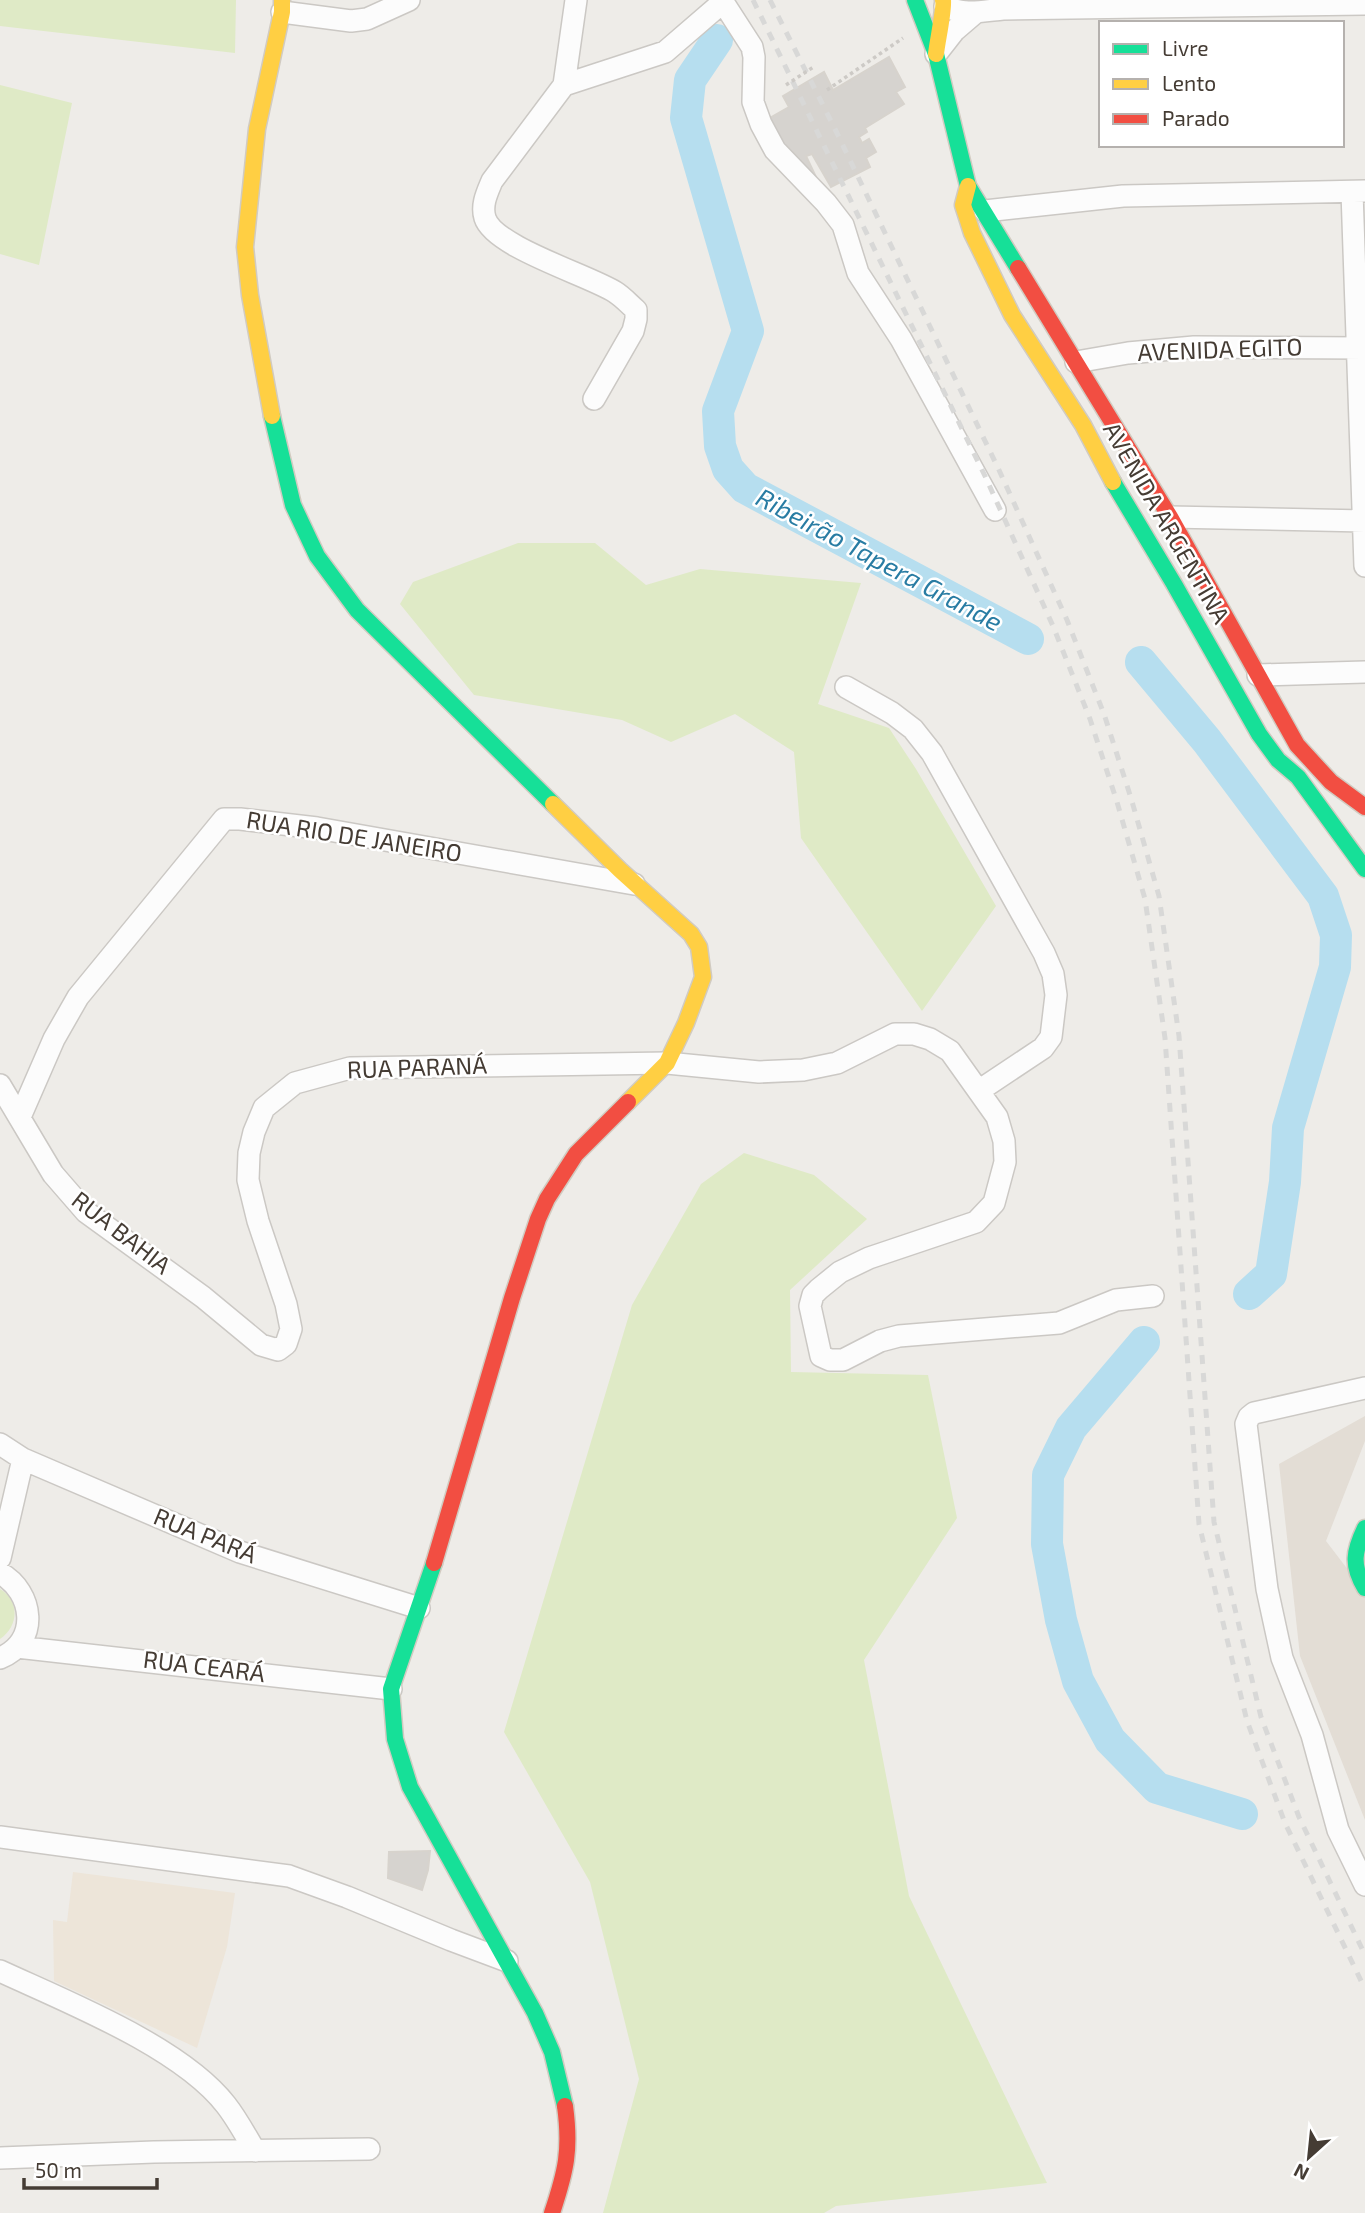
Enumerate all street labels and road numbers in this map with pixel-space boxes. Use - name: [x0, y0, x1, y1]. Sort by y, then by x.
- street label: AVENIDA EGITO: [1137, 331, 1303, 366]
- street label: AVENIDA ARGENTINA: [1098, 416, 1237, 628]
- street label: RUA RIO DE JANEIRO: [244, 804, 464, 867]
- street label: RUA PARANÁ: [346, 1050, 488, 1083]
- street label: RUA BAHIA: [67, 1184, 177, 1279]
- street label: RUA PARÁ: [150, 1501, 261, 1568]
- street label: RUA CEARÁ: [142, 1644, 267, 1687]

